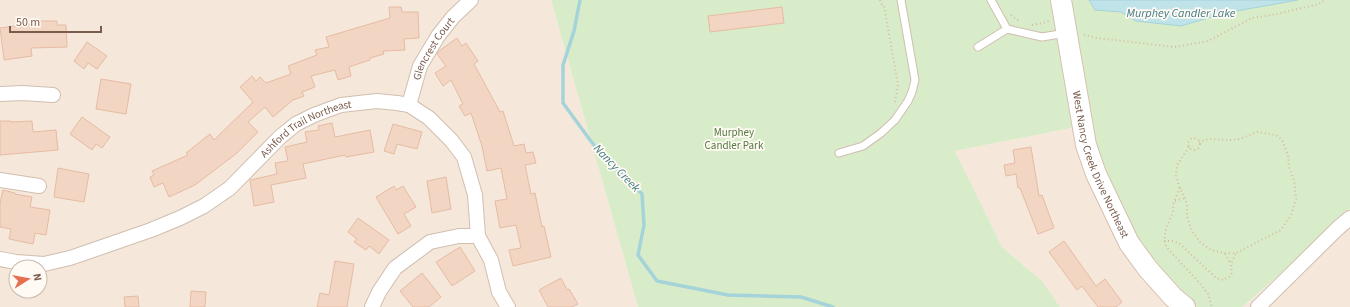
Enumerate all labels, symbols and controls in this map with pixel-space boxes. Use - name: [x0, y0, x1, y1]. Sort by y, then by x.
- water label: Murphey Candler Lake: [1127, 5, 1236, 22]
- scale bar: [10, 8, 101, 34]
- text: 50 m: [16, 14, 40, 31]
- street label: Glencrest Court: [409, 14, 458, 82]
- street label: West Nancy Creek Drive Northeast: [1069, 90, 1133, 241]
- street label: Ashford Trail Northeast: [257, 97, 352, 161]
- park label: Murphey Candler Park: [705, 125, 764, 153]
- water label: Nancy Creek: [589, 140, 644, 196]
- north arrow: [8, 259, 48, 299]
- text: N: [29, 272, 45, 282]

